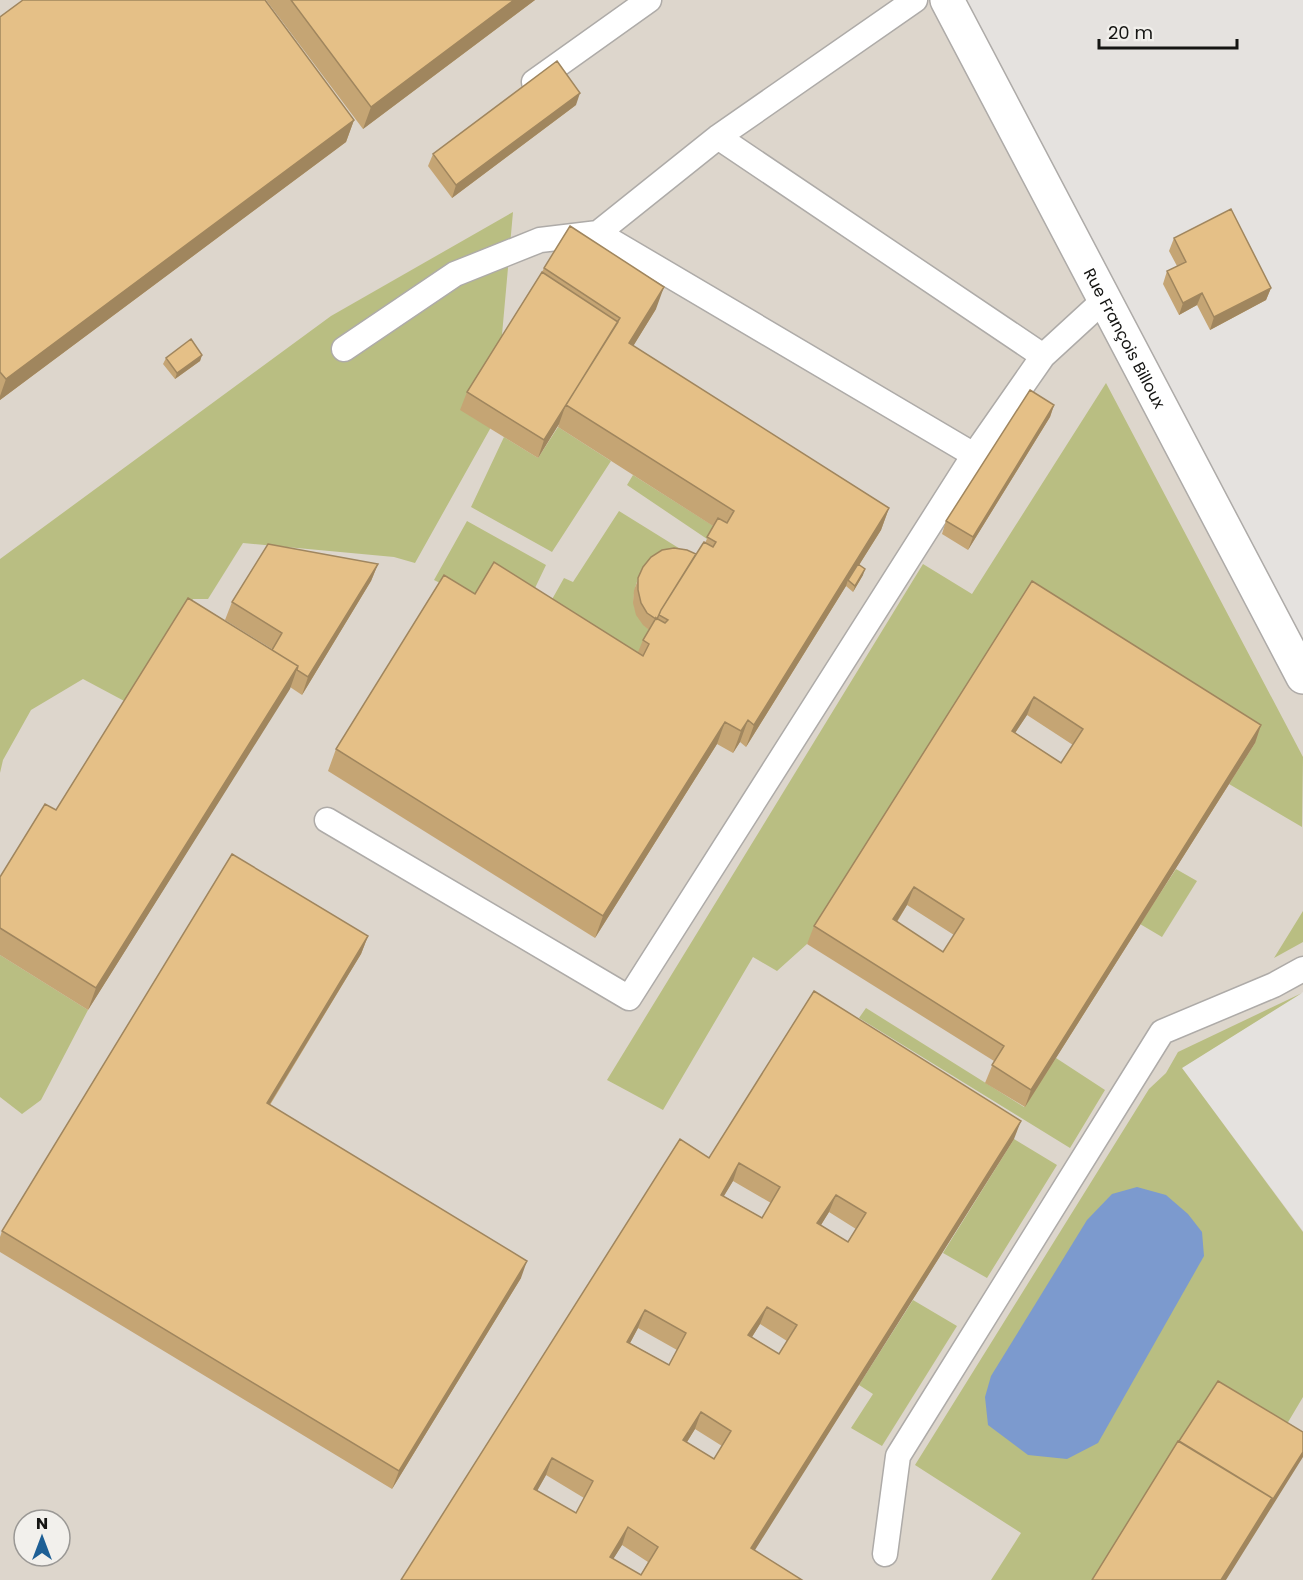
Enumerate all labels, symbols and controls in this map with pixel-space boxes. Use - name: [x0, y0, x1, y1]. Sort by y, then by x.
- scale bar: [1099, 12, 1237, 50]
- text: 20 m: [1108, 20, 1153, 45]
- street label: Rue François Billoux: [1078, 264, 1171, 413]
- north arrow: [12, 1508, 72, 1568]
- text: N: [36, 1512, 48, 1535]

